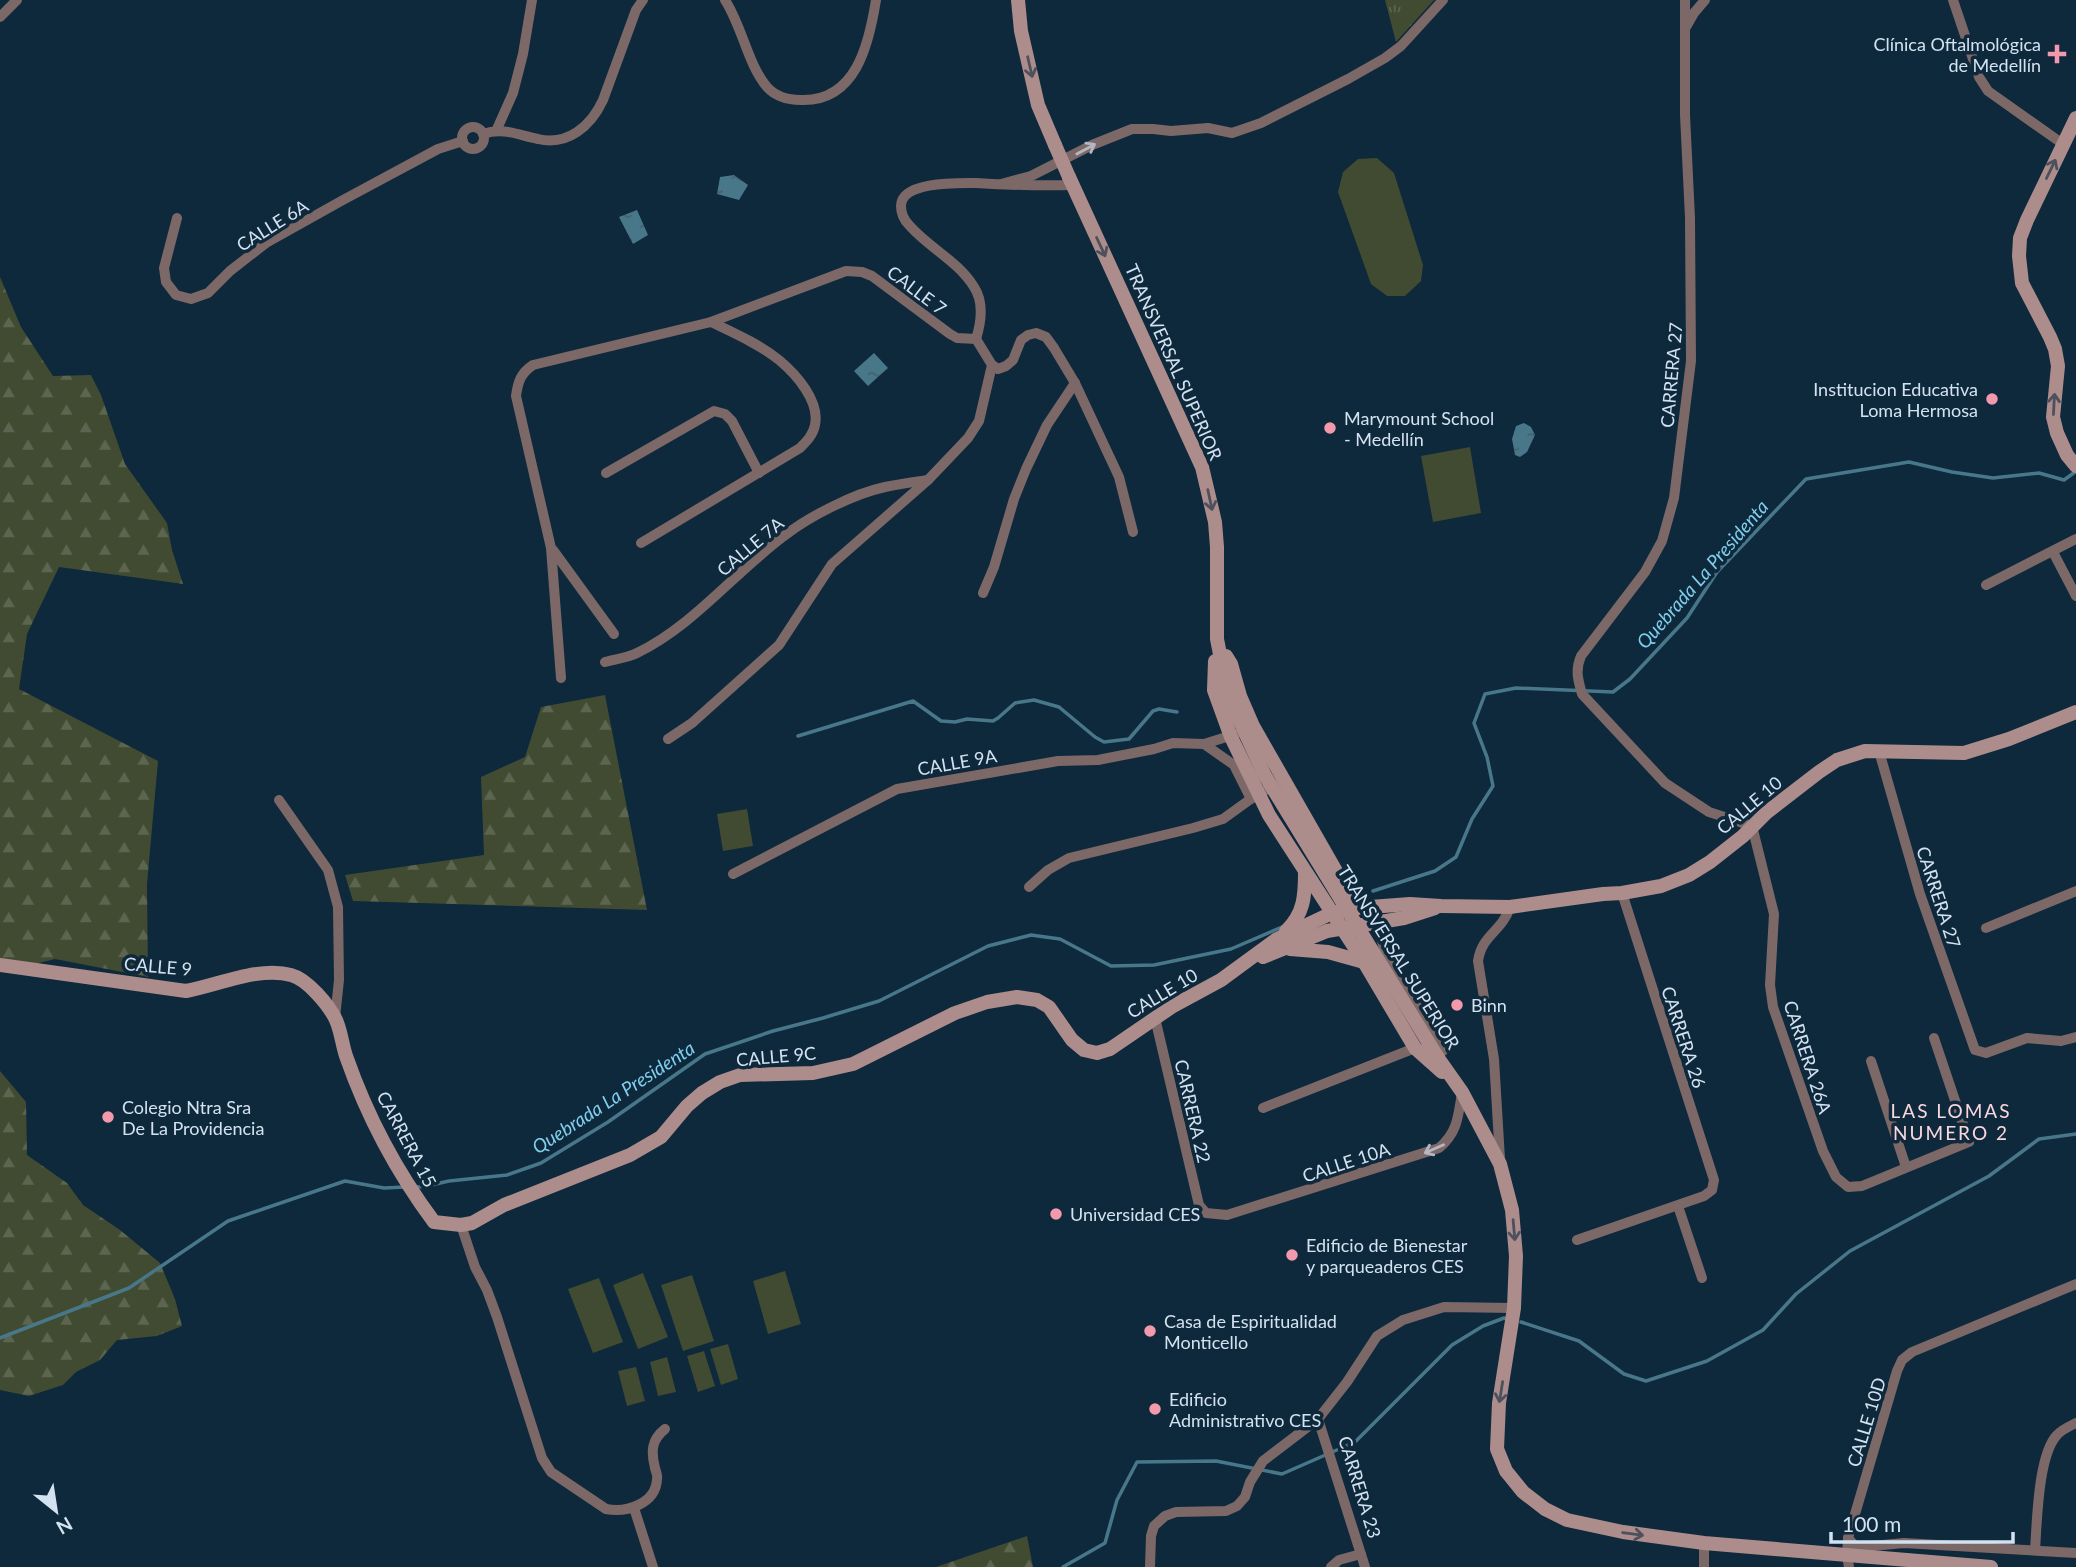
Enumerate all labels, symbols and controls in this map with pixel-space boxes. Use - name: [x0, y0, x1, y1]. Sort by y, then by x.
- place label: Clínica Oftalmológica de Medellín: [1873, 33, 2041, 76]
- marker: Clínica Oftalmológica de Medellín: [2047, 44, 2067, 64]
- one-way arrow: [1024, 55, 1037, 78]
- one-way arrow: [1075, 142, 1096, 155]
- one-way arrow: [2045, 159, 2059, 180]
- street label: CALLE 6A: [232, 194, 313, 256]
- one-way arrow: [1095, 236, 1108, 257]
- street label: TRANSVERSAL SUPERIOR: [1121, 260, 1228, 464]
- street label: CALLE 7: [883, 261, 951, 319]
- street label: CARRERA 27: [1655, 321, 1687, 429]
- place label: Institucion Educativa Loma Hermosa: [1813, 378, 1978, 421]
- marker: Institucion Educativa Loma Hermosa: [1984, 391, 2000, 407]
- one-way arrow: [2048, 393, 2061, 415]
- place label: Marymount School - Medellín: [1344, 407, 1494, 450]
- marker: Marymount School - Medellín: [1322, 420, 1338, 436]
- one-way arrow: [1204, 488, 1218, 511]
- water label: Quebrada La Presidenta: [1631, 495, 1773, 653]
- street label: CALLE 7A: [712, 511, 788, 580]
- street label: CALLE 9A: [916, 744, 999, 780]
- street label: CALLE 10: [1712, 771, 1786, 839]
- street label: CARRERA 27: [1912, 843, 1966, 951]
- street label: TRANSVERSAL SUPERIOR: [1333, 861, 1465, 1054]
- street label: CALLE 9: [123, 952, 193, 980]
- street label: CALLE 10: [1123, 963, 1201, 1023]
- street label: CARRERA 26: [1657, 983, 1711, 1091]
- place label: Binn: [1471, 994, 1507, 1016]
- marker: Binn: [1449, 997, 1465, 1013]
- street label: CARRERA 26A: [1779, 998, 1837, 1117]
- water label: Quebrada La Presidenta: [527, 1036, 699, 1158]
- street label: CALLE 9C: [735, 1042, 817, 1070]
- street label: CARRERA 22: [1170, 1057, 1216, 1165]
- street label: CARRERA 15: [373, 1087, 441, 1191]
- place label: Colegio Ntra Sra De La Providencia: [122, 1096, 264, 1139]
- district label: LAS LOMAS NUMERO 2: [1891, 1099, 2011, 1144]
- marker: Colegio Ntra Sra De La Providencia: [100, 1109, 116, 1125]
- street label: CALLE 10A: [1299, 1137, 1393, 1186]
- one-way arrow: [1424, 1143, 1445, 1156]
- place label: Universidad CES: [1070, 1203, 1200, 1225]
- marker: Universidad CES: [1048, 1206, 1064, 1222]
- one-way arrow: [1508, 1218, 1521, 1241]
- place label: Edificio de Bienestar y parqueaderos CES: [1306, 1234, 1468, 1277]
- marker: Edificio de Bienestar y parqueaderos CES: [1284, 1247, 1300, 1263]
- place label: Casa de Espiritualidad Monticello: [1164, 1310, 1337, 1353]
- marker: Casa de Espiritualidad Monticello: [1142, 1323, 1158, 1339]
- street label: CALLE 10D: [1842, 1375, 1890, 1469]
- one-way arrow: [1494, 1381, 1507, 1403]
- place label: Edificio Administrativo CES: [1169, 1388, 1321, 1431]
- marker: Edificio Administrativo CES: [1147, 1401, 1163, 1417]
- street label: CARRERA 23: [1334, 1433, 1386, 1541]
- north arrow: [21, 1476, 91, 1546]
- scale bar: [1831, 1500, 2013, 1544]
- text: 100 m: [1842, 1511, 1901, 1536]
- text: N: [53, 1513, 77, 1540]
- one-way arrow: [1621, 1527, 1644, 1540]

